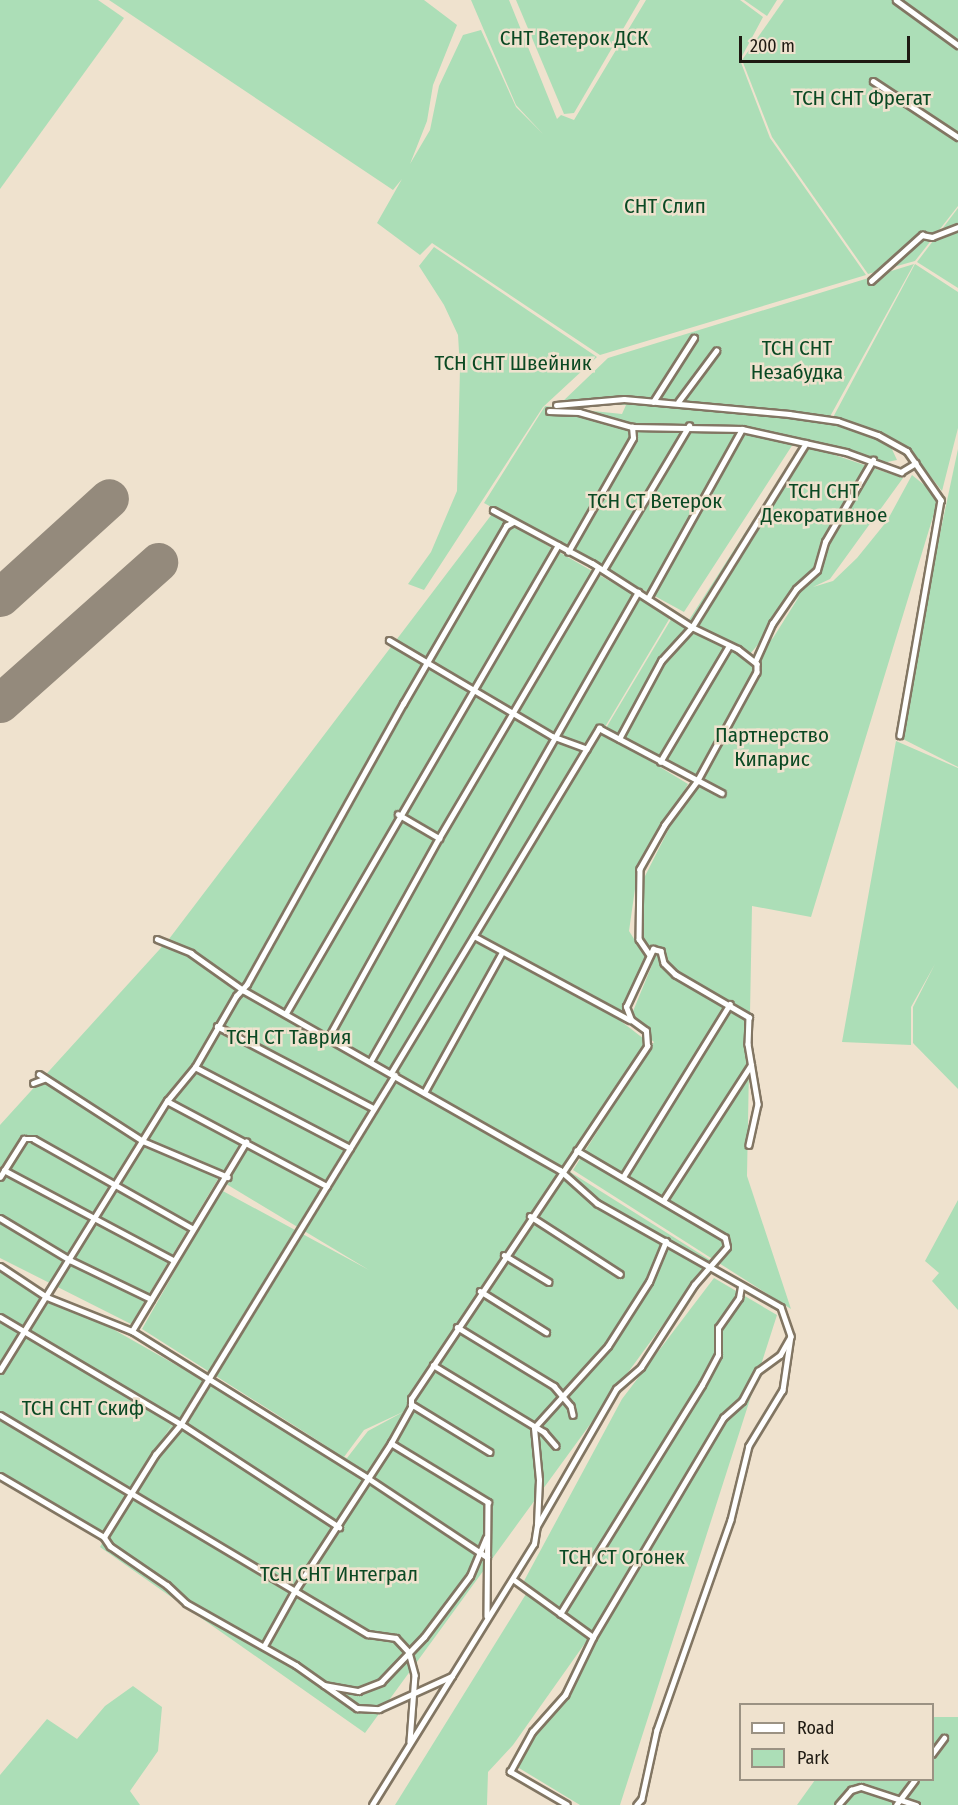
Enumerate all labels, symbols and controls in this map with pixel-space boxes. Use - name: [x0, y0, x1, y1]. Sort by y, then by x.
- scale bar: [742, 24, 913, 62]
- park label: СНТ Ветерок ДСК: [500, 25, 648, 51]
- text: 200 m: [750, 35, 795, 57]
- park label: ТСН СНТ Фрегат: [793, 85, 931, 111]
- park label: СНТ Слип: [624, 193, 706, 219]
- park label: ТСН СНТ Незабудка: [751, 335, 843, 385]
- park label: ТСН СНТ Швейник: [434, 350, 592, 376]
- park label: ТСН СНТ Декоративное: [761, 478, 887, 528]
- park label: ТСН СТ Ветерок: [588, 488, 722, 514]
- park label: Партнерство Кипарис: [715, 722, 829, 772]
- park label: ТСН СТ Таврия: [227, 1024, 351, 1050]
- park label: ТСН СНТ Скиф: [22, 1395, 144, 1421]
- park label: ТСН СТ Огонек: [559, 1544, 685, 1570]
- park label: ТСН СНТ Интеграл: [260, 1561, 418, 1587]
- legend: [739, 1703, 934, 1781]
- text: Road: [797, 1717, 834, 1739]
- text: Park: [797, 1747, 829, 1769]

